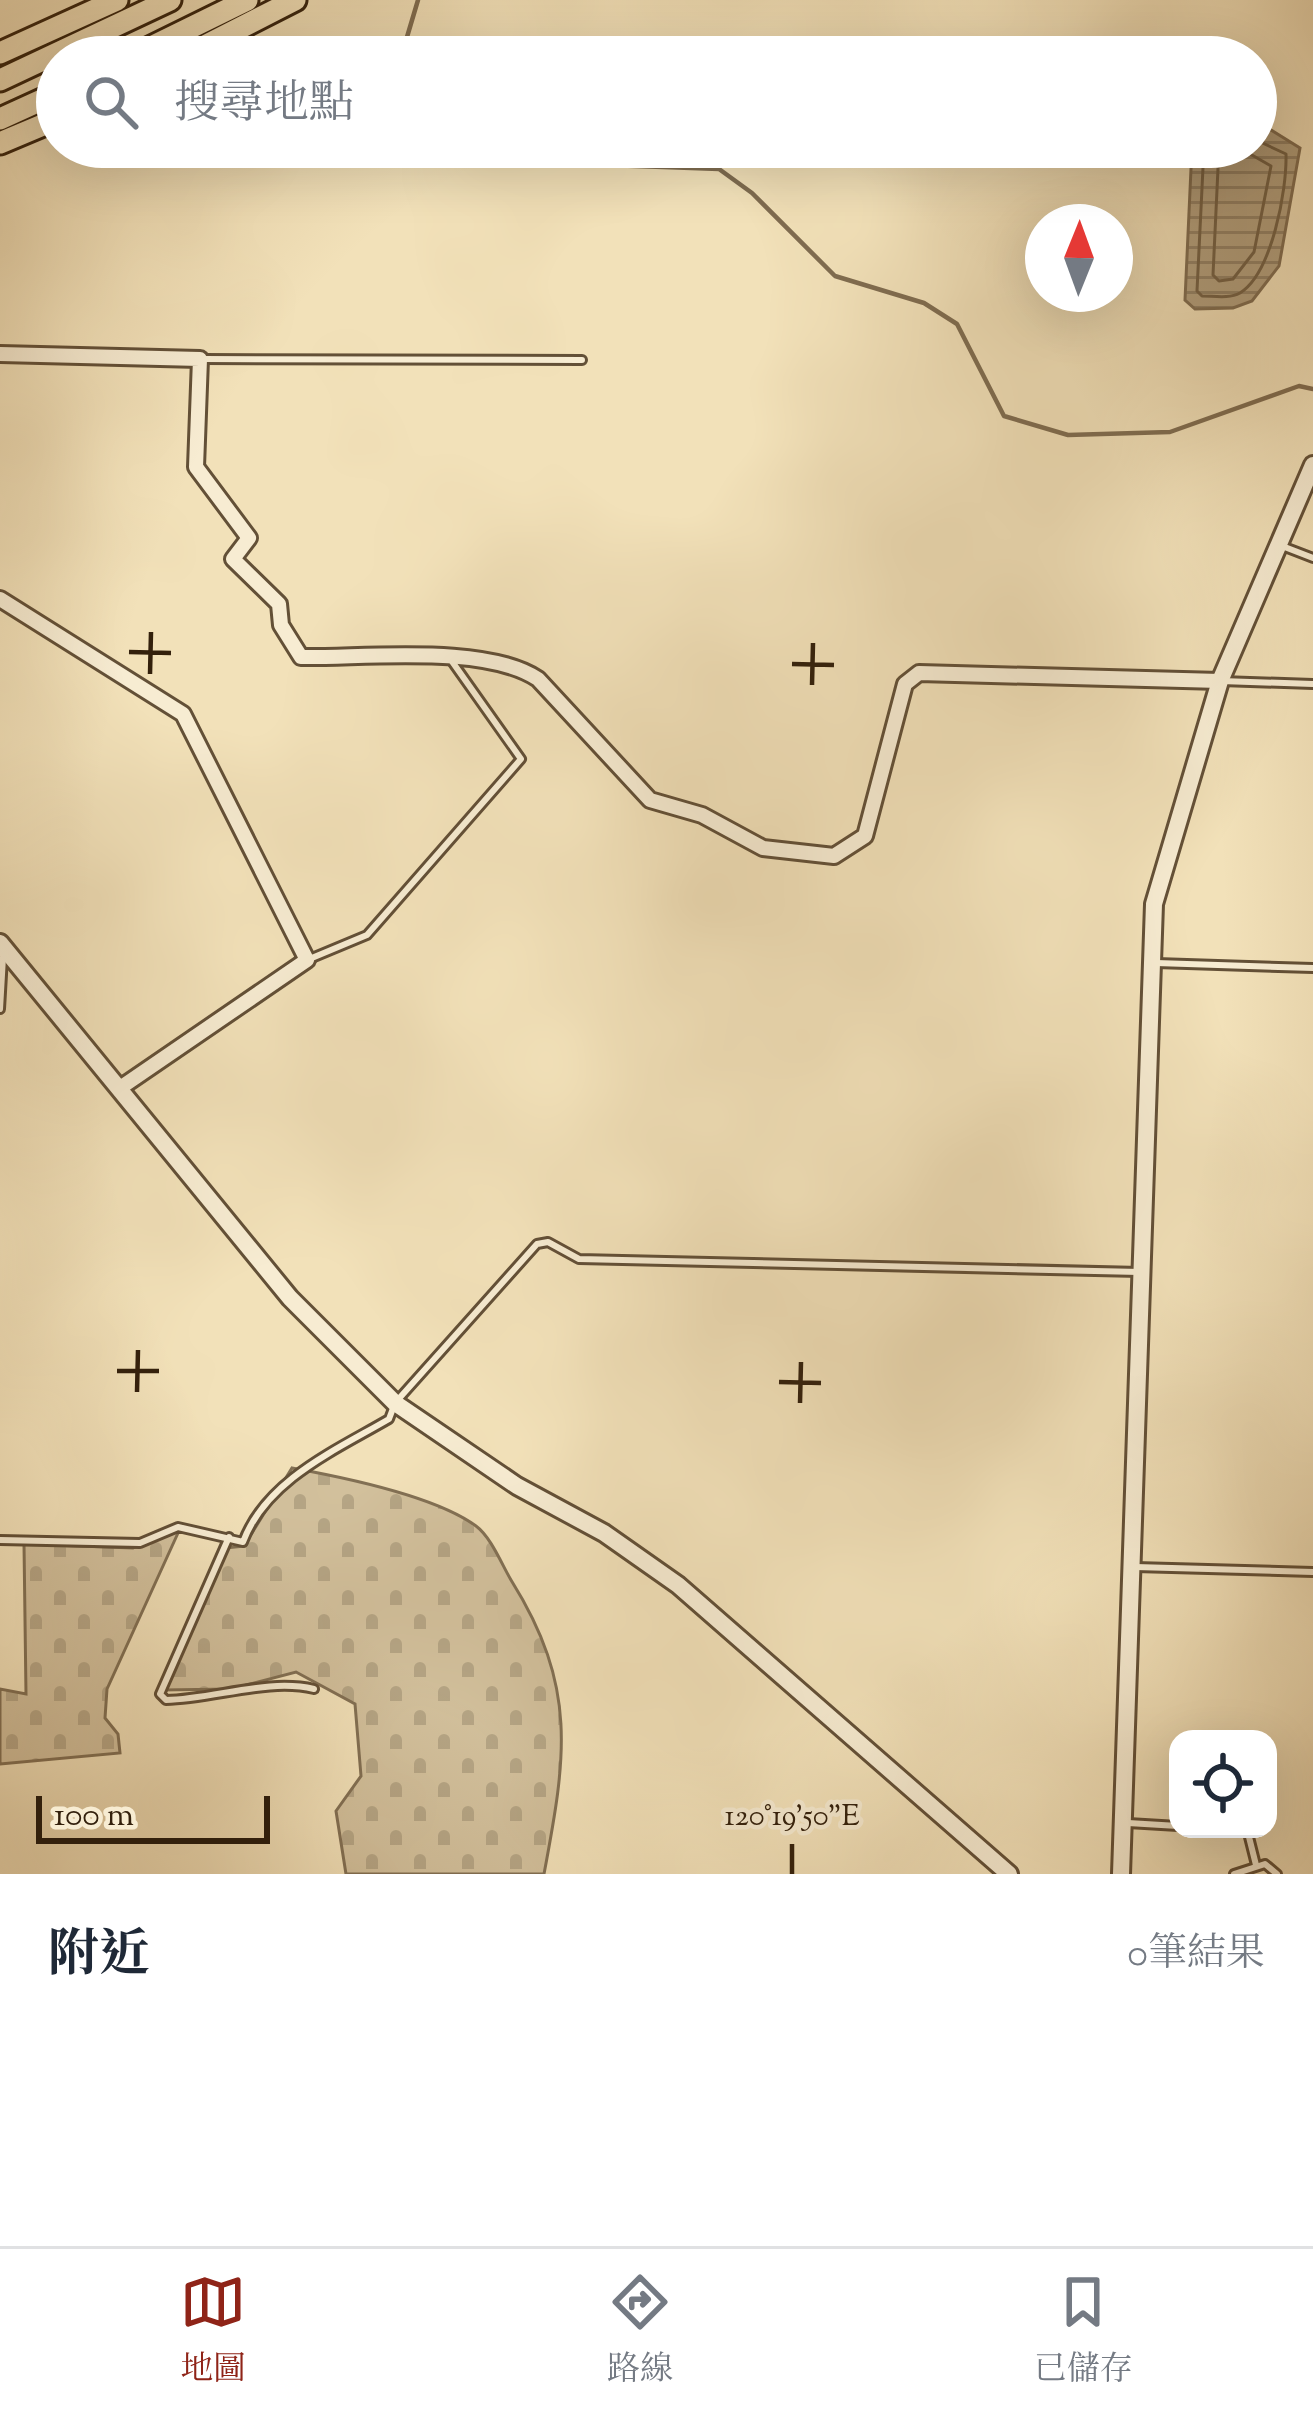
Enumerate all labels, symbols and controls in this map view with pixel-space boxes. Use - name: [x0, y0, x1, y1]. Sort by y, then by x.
- search box: [36, 36, 1277, 168]
- icon: search: [78, 69, 144, 135]
- text: 搜尋地點: [174, 74, 354, 139]
- north arrow: [1025, 204, 1133, 312]
- map controls: [1169, 1730, 1277, 1838]
- button: locate: [1169, 1730, 1277, 1838]
- scale bar: [36, 1790, 270, 1843]
- text: 100 m: [54, 1793, 134, 1841]
- text: 120°19'50"E: [724, 1796, 860, 1839]
- text: 附近: [48, 1921, 150, 1994]
- text: 0筆結果: [1127, 1928, 1265, 1984]
- tab: 地圖: [180, 2269, 246, 2395]
- tab: 路線: [607, 2269, 673, 2395]
- tab: 已儲存: [1034, 2269, 1133, 2395]

